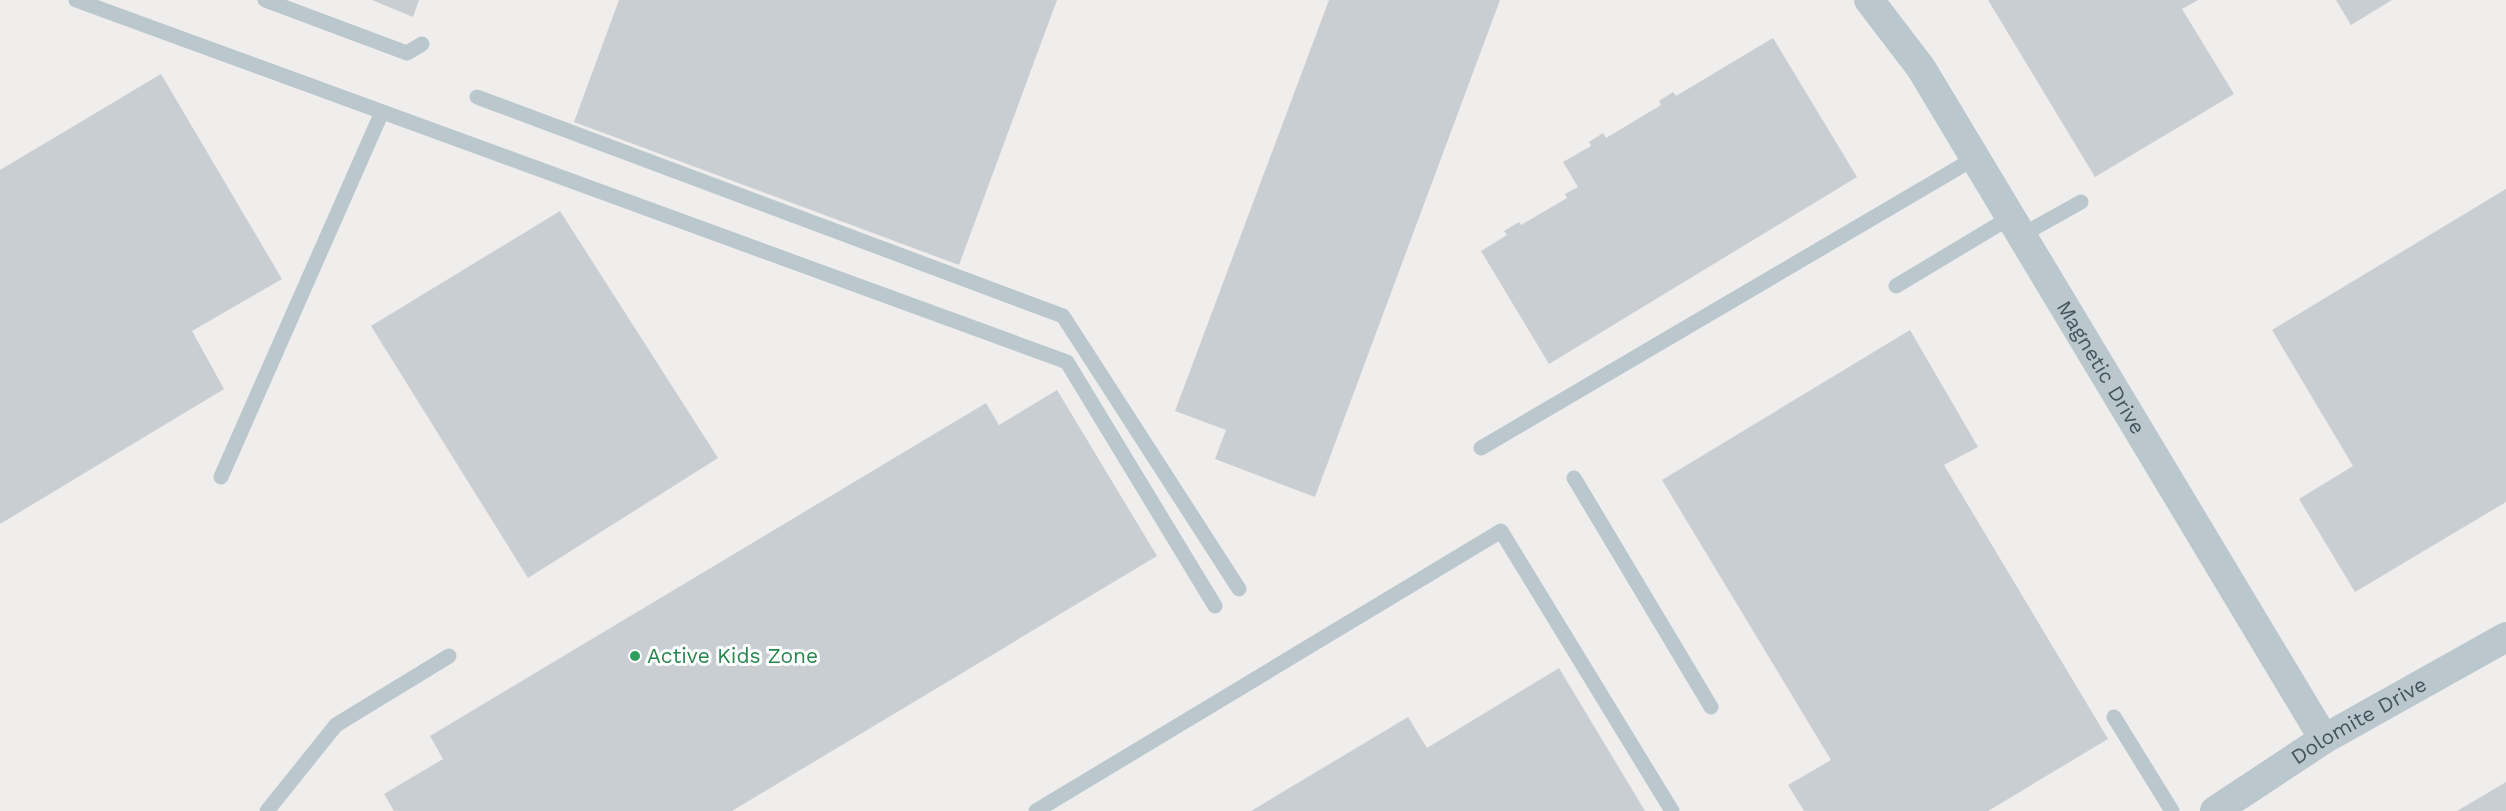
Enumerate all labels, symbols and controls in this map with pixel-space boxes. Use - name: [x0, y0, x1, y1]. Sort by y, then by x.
- street label: Magnetic Drive: [2052, 296, 2151, 439]
- place label: Active Kids Zone: [647, 643, 818, 668]
- marker: Active Kids Zone: [628, 649, 642, 663]
- street label: Dolomite Drive: [2286, 671, 2431, 769]

